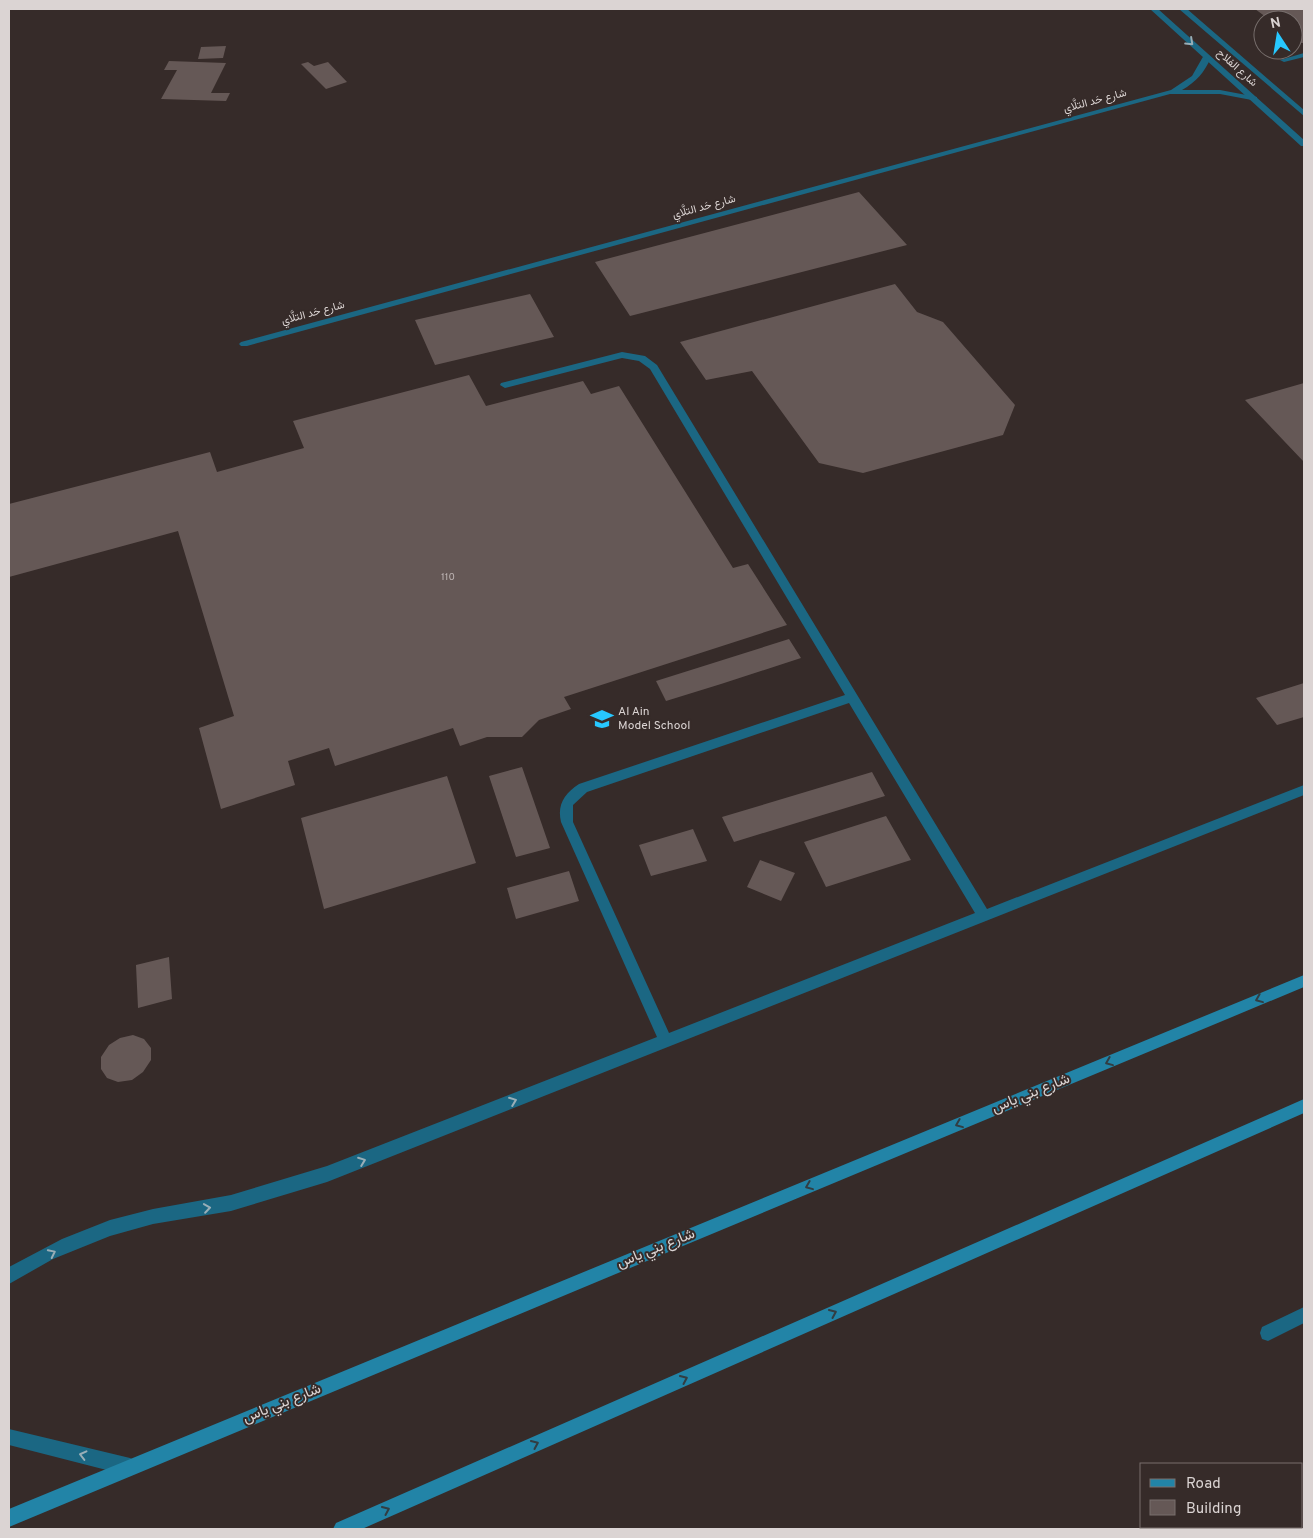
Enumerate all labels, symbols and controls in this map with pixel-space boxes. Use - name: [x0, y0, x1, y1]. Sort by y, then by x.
- north arrow: [1253, 10, 1303, 60]
- text: N: [1269, 14, 1282, 33]
- one-way arrow: [1185, 36, 1194, 45]
- street label: شارع الفلاح: [1214, 46, 1260, 90]
- street label: شارع حَد التلَّاي: [1061, 84, 1129, 118]
- street label: شارع حَد التلَّاي: [670, 190, 738, 224]
- street label: شارع حَد التلَّاي: [279, 296, 347, 330]
- house number: 110: [441, 571, 455, 584]
- place label: Al Ain Model School: [618, 704, 690, 734]
- school or university icon: Al Ain Model School: [589, 706, 615, 732]
- one-way arrow: [1255, 993, 1264, 1004]
- one-way arrow: [1105, 1055, 1114, 1066]
- street label: شارع بني ياس: [989, 1070, 1074, 1120]
- one-way arrow: [508, 1097, 517, 1107]
- one-way arrow: [955, 1117, 964, 1128]
- one-way arrow: [357, 1156, 366, 1167]
- one-way arrow: [805, 1180, 814, 1190]
- one-way arrow: [203, 1203, 211, 1214]
- street label: شارع بني ياس: [614, 1225, 699, 1275]
- one-way arrow: [46, 1249, 55, 1259]
- one-way arrow: [828, 1309, 837, 1320]
- one-way arrow: [679, 1374, 688, 1385]
- street label: شارع بني ياس: [240, 1380, 325, 1430]
- one-way arrow: [530, 1440, 539, 1451]
- one-way arrow: [79, 1450, 88, 1461]
- legend: [1140, 1463, 1303, 1528]
- text: Road: [1186, 1475, 1221, 1494]
- text: Building: [1186, 1500, 1241, 1519]
- one-way arrow: [381, 1505, 390, 1516]

